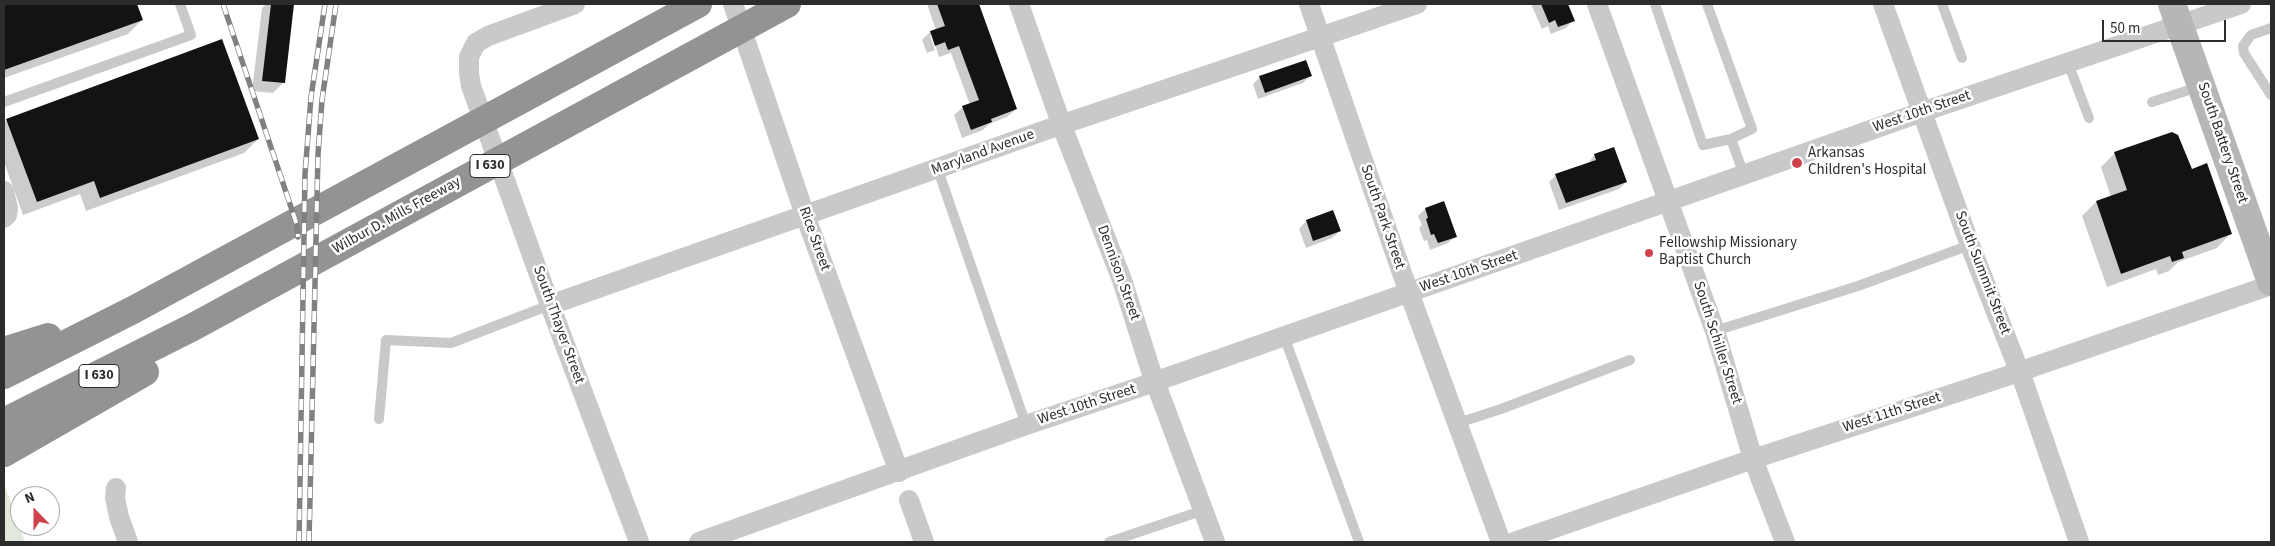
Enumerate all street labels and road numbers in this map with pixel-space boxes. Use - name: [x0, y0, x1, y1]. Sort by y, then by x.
- street label: South Battery Street: [2193, 80, 2251, 206]
- street label: West 10th Street: [1871, 87, 1973, 137]
- street label: Maryland Avenue: [929, 126, 1037, 180]
- road number: I 630: [470, 154, 510, 178]
- street label: South Park Street: [1356, 162, 1408, 272]
- street label: Wilbur D. Mills Freeway: [330, 173, 464, 259]
- street label: Rice Street: [794, 205, 834, 273]
- street label: South Summit Street: [1950, 209, 2014, 337]
- street label: Dennison Street: [1092, 223, 1144, 323]
- street label: West 10th Street: [1418, 247, 1520, 297]
- street label: South Thayer Street: [528, 263, 588, 387]
- street label: South Schiller Street: [1689, 279, 1745, 407]
- road number: I 630: [79, 364, 119, 388]
- street label: West 10th Street: [1036, 381, 1138, 429]
- street label: West 11th Street: [1841, 389, 1943, 437]

